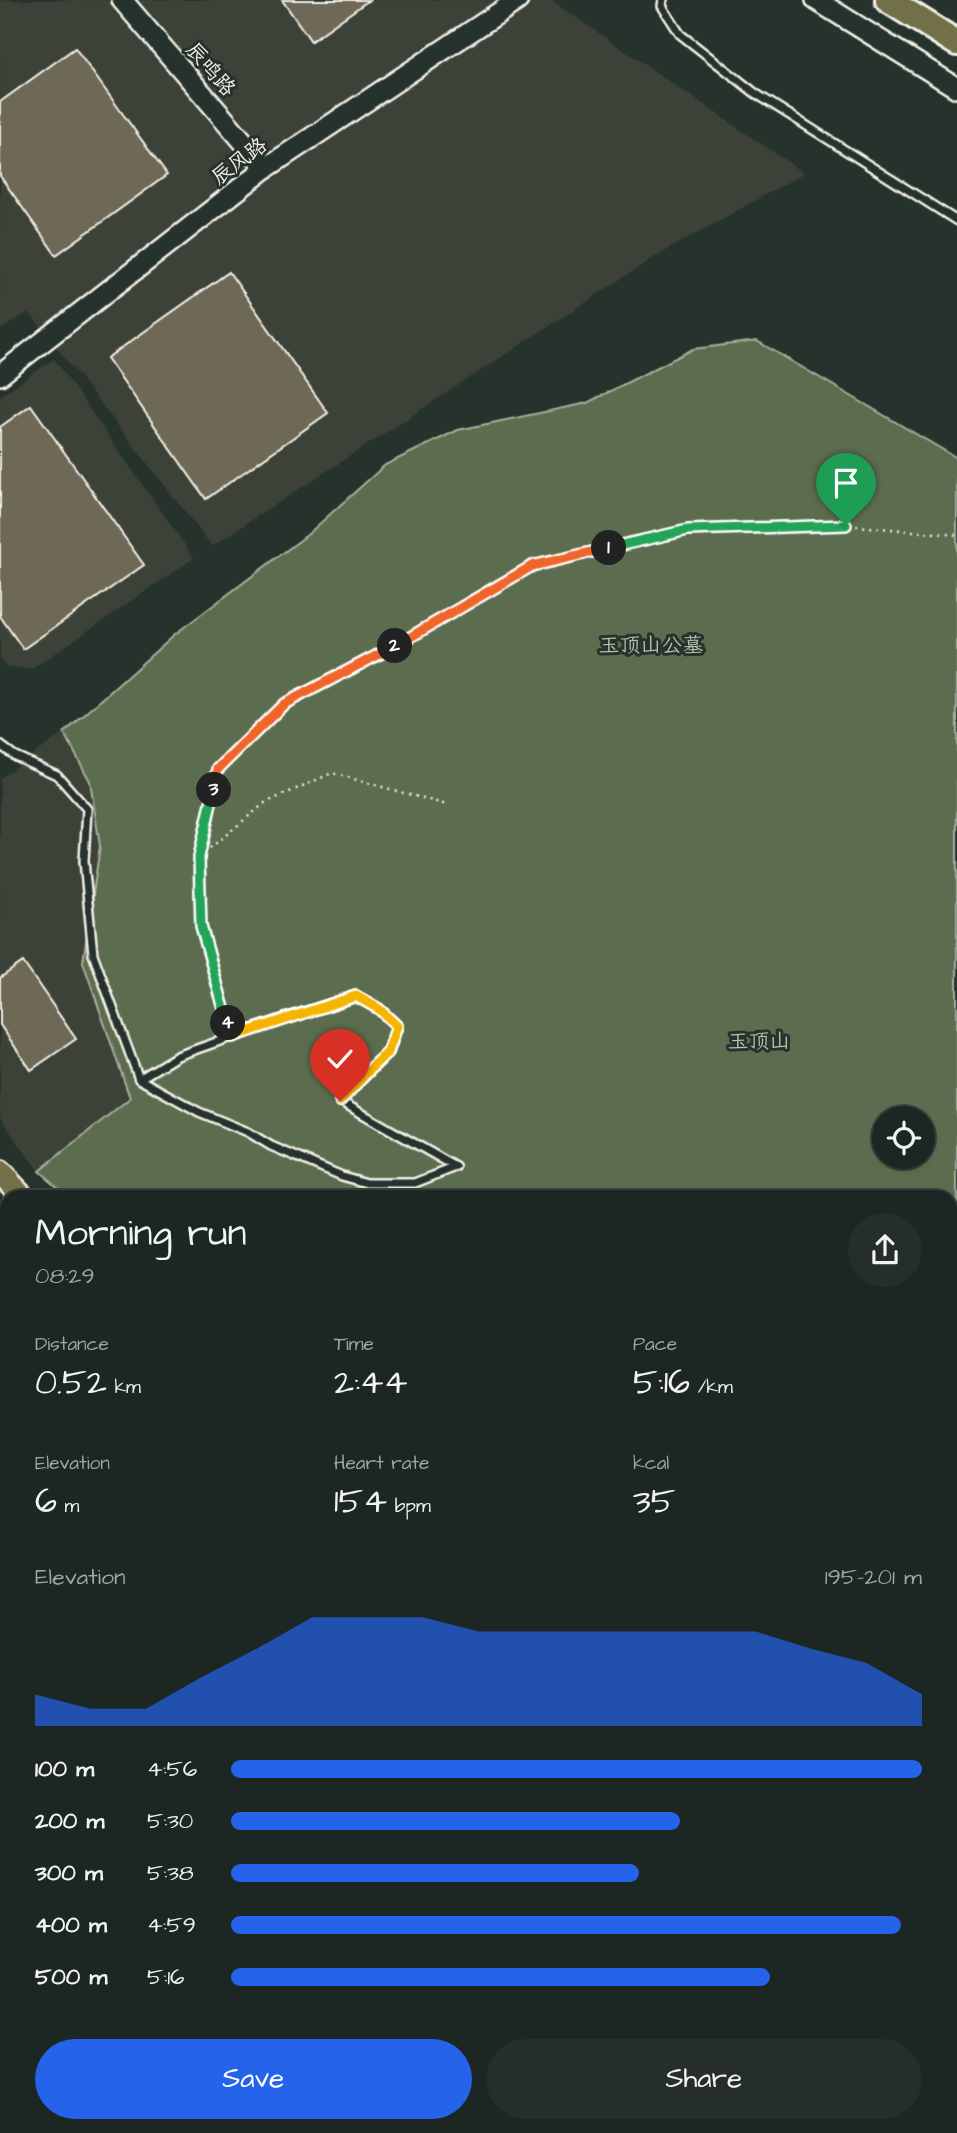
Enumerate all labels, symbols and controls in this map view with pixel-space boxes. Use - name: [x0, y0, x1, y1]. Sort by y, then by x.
- street label: 辰鸣路: [179, 36, 242, 103]
- street label: 辰风路: [205, 131, 273, 192]
- pin: [816, 453, 876, 525]
- icon: arrive: [827, 464, 865, 502]
- pin: 1: [592, 530, 626, 566]
- text: 1: [607, 534, 610, 561]
- pin: 2: [378, 628, 412, 664]
- park label: 玉顶山公墓: [599, 631, 704, 660]
- text: 2: [389, 632, 400, 659]
- pin: 3: [196, 772, 232, 808]
- text: 3: [209, 776, 218, 803]
- pin: 4: [210, 1006, 246, 1040]
- text: 4: [221, 1009, 234, 1036]
- park label: 玉顶山: [728, 1027, 791, 1056]
- pin: [310, 1029, 370, 1101]
- icon: check: [321, 1040, 359, 1078]
- map controls: [872, 1106, 935, 1169]
- button: locate: [872, 1106, 935, 1169]
- text: Morning run: [35, 1208, 247, 1260]
- button: share: [848, 1213, 922, 1287]
- text: 08:29: [35, 1260, 95, 1292]
- text: Distance: [35, 1331, 109, 1358]
- text: Time: [334, 1331, 374, 1358]
- text: Pace: [633, 1331, 677, 1358]
- text: 0.52: [35, 1358, 107, 1407]
- text: 2:44: [334, 1358, 408, 1407]
- text: 5:16: [633, 1358, 690, 1407]
- text: km: [107, 1374, 141, 1401]
- text: /km: [690, 1374, 733, 1401]
- text: Elevation: [35, 1450, 110, 1477]
- text: Heart rate: [334, 1450, 429, 1477]
- text: kcal: [633, 1450, 669, 1477]
- text: 6: [35, 1477, 57, 1526]
- text: 154: [334, 1477, 387, 1526]
- text: 35: [633, 1477, 676, 1526]
- text: m: [57, 1493, 79, 1520]
- text: bpm: [387, 1493, 431, 1520]
- text: Elevation: [35, 1561, 126, 1593]
- text: 195–201 m: [825, 1561, 922, 1593]
- text: 100 m: [35, 1753, 94, 1785]
- text: 4:56: [147, 1753, 197, 1785]
- text: 200 m: [35, 1805, 104, 1837]
- text: 5:30: [147, 1805, 193, 1837]
- text: 300 m: [35, 1857, 103, 1889]
- text: 5:38: [147, 1857, 194, 1889]
- text: 400 m: [35, 1909, 107, 1941]
- text: 4:59: [147, 1909, 196, 1941]
- text: 500 m: [35, 1961, 107, 1993]
- text: 5:16: [147, 1961, 185, 1993]
- button: Save: [35, 2039, 472, 2119]
- button: Share: [486, 2039, 922, 2119]

